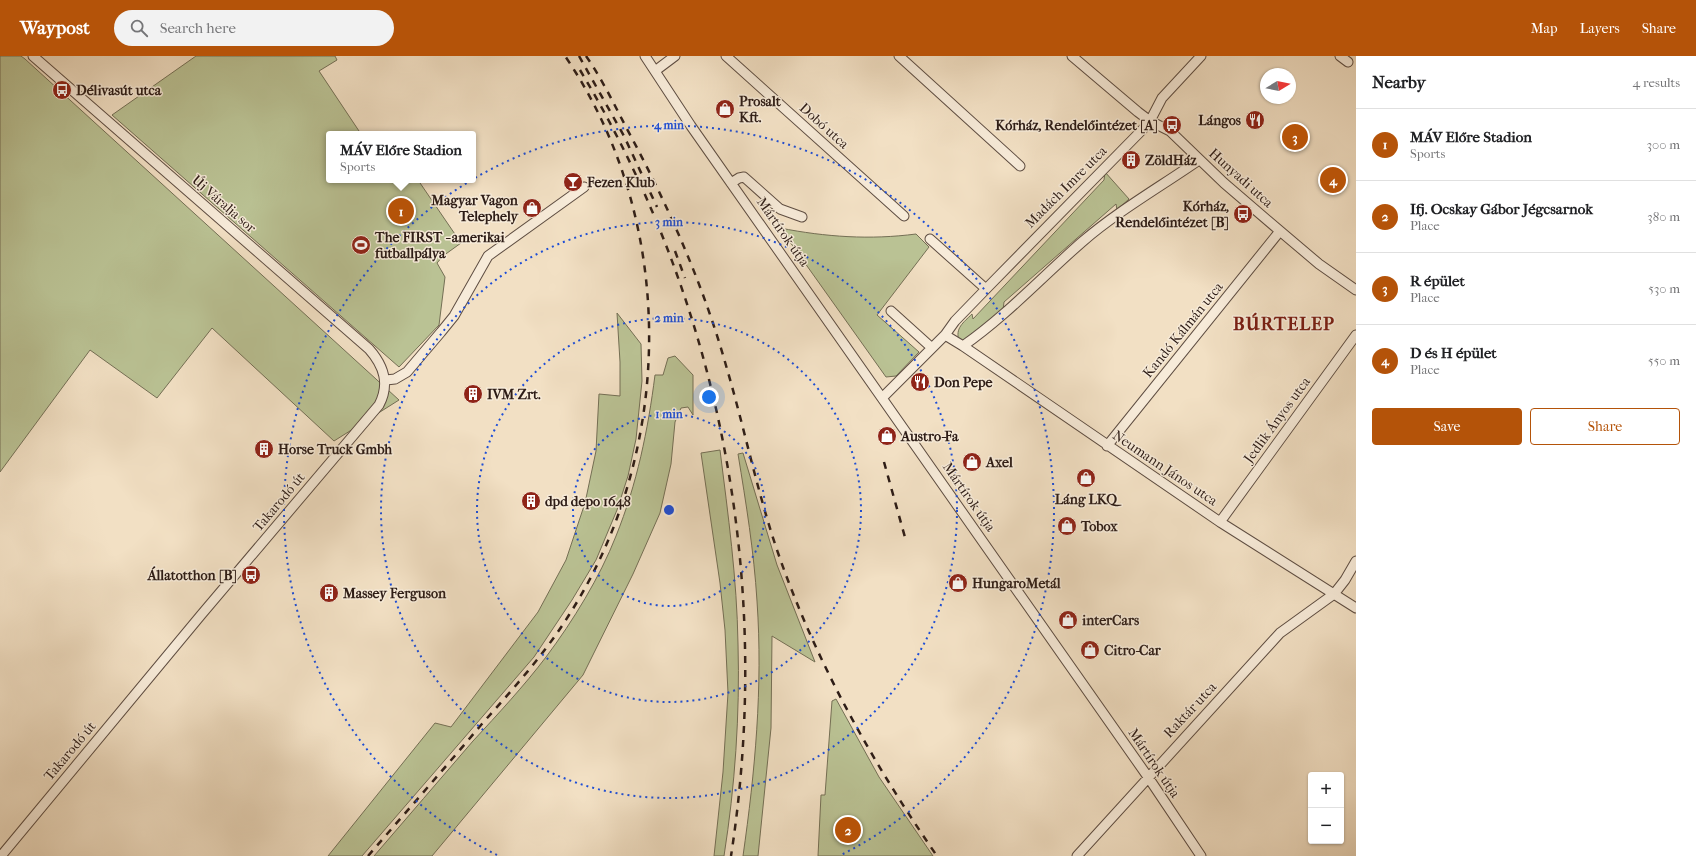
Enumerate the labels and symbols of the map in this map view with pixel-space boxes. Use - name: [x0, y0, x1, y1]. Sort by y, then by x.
- north arrow: [1260, 68, 1296, 104]
- bus stop icon: Délivasút utca: [51, 79, 73, 101]
- place label: Délivasút utca: [76, 82, 162, 99]
- place label: Prosalt Kft.: [739, 93, 782, 126]
- shop icon: Prosalt Kft.: [714, 98, 736, 120]
- street label: Dobó utca: [796, 99, 853, 153]
- restaurant icon: Lángos: [1244, 109, 1266, 131]
- place label: Lángos: [1198, 112, 1242, 129]
- bus stop icon: Kórház, Rendelőintézet [A]: [1161, 114, 1183, 136]
- place label: Kórház, Rendelőintézet [A]: [995, 117, 1158, 134]
- text: 4 min: [653, 118, 685, 133]
- pin: 3: [1282, 122, 1308, 152]
- street label: Madách Imre utca: [1022, 142, 1111, 231]
- street label: Hunyadi utca: [1205, 145, 1277, 212]
- building icon: ZöldHáz: [1120, 149, 1142, 171]
- place label: ZöldHáz: [1145, 152, 1197, 169]
- pin: 4: [1320, 165, 1346, 195]
- street label: Új Váralja sor: [188, 171, 260, 237]
- bar icon: Fezen Klub: [562, 171, 584, 193]
- place label: Fezen Klub: [586, 174, 655, 191]
- place label: Magyar Vagon Telephely: [430, 192, 520, 225]
- street label: Mártírok útja: [753, 194, 813, 270]
- pin: 1: [388, 196, 414, 226]
- shop icon: Magyar Vagon Telephely: [521, 197, 543, 219]
- place label: Kórház, Rendelőintézet [B]: [1115, 198, 1229, 231]
- bus stop icon: Kórház, Rendelőintézet [B]: [1232, 203, 1254, 225]
- text: 3 min: [655, 215, 684, 230]
- place label: The FIRST - amerikai futballpálya: [374, 229, 506, 262]
- sports icon: The FIRST - amerikai futballpálya: [350, 234, 372, 256]
- street label: Kandó Kálmán utca: [1139, 278, 1227, 381]
- text: 2 min: [654, 311, 685, 325]
- district label: BÚRTELEP: [1233, 312, 1335, 335]
- restaurant icon: Don Pepe: [909, 371, 931, 393]
- street label: Jedlik Ányos utca: [1239, 373, 1314, 467]
- place label: Don Pepe: [934, 374, 992, 391]
- building icon: IVM Zrt.: [462, 383, 484, 405]
- place label: IVM Zrt.: [487, 386, 541, 403]
- your location: [699, 387, 719, 407]
- text: 1 min: [655, 407, 684, 421]
- shop icon: Austro-Fa: [876, 425, 898, 447]
- street label: Neumann János utca: [1109, 427, 1221, 510]
- place label: Austro-Fa: [900, 428, 959, 445]
- building icon: Horse Truck Gmbh: [253, 438, 275, 460]
- place label: Horse Truck Gmbh: [278, 441, 393, 458]
- shop icon: Axel: [961, 451, 983, 473]
- place label: Axel: [985, 454, 1013, 471]
- street label: Mártírok útja: [939, 459, 999, 535]
- shop icon: Láng LKQ: [1075, 467, 1097, 489]
- street label: Takarodó út: [249, 469, 309, 535]
- building icon: dpd depo 1648: [520, 490, 542, 512]
- place label: Láng LKQ: [1055, 491, 1122, 508]
- place label: dpd depo 1648: [545, 493, 631, 510]
- centre of rings: [662, 503, 676, 517]
- shop icon: Tobox: [1056, 515, 1078, 537]
- place label: Tobox: [1080, 518, 1118, 535]
- bus stop icon: Állatotthon [B]: [240, 564, 262, 586]
- place label: Állatotthon [B]: [146, 566, 237, 584]
- shop icon: HungaroMetál: [947, 572, 969, 594]
- place label: HungaroMetál: [972, 575, 1061, 592]
- building icon: Massey Ferguson: [318, 582, 340, 604]
- place label: Massey Ferguson: [342, 585, 447, 602]
- shop icon: interCars: [1057, 609, 1079, 631]
- place label: interCars: [1081, 612, 1140, 629]
- shop icon: Citro-Car: [1079, 639, 1101, 661]
- place label: Citro-Car: [1104, 642, 1162, 659]
- street label: Raktár utca: [1160, 678, 1220, 741]
- street label: Takarodó út: [40, 718, 100, 784]
- street label: Mártírok útja: [1124, 725, 1184, 802]
- pin: 2: [835, 815, 861, 845]

